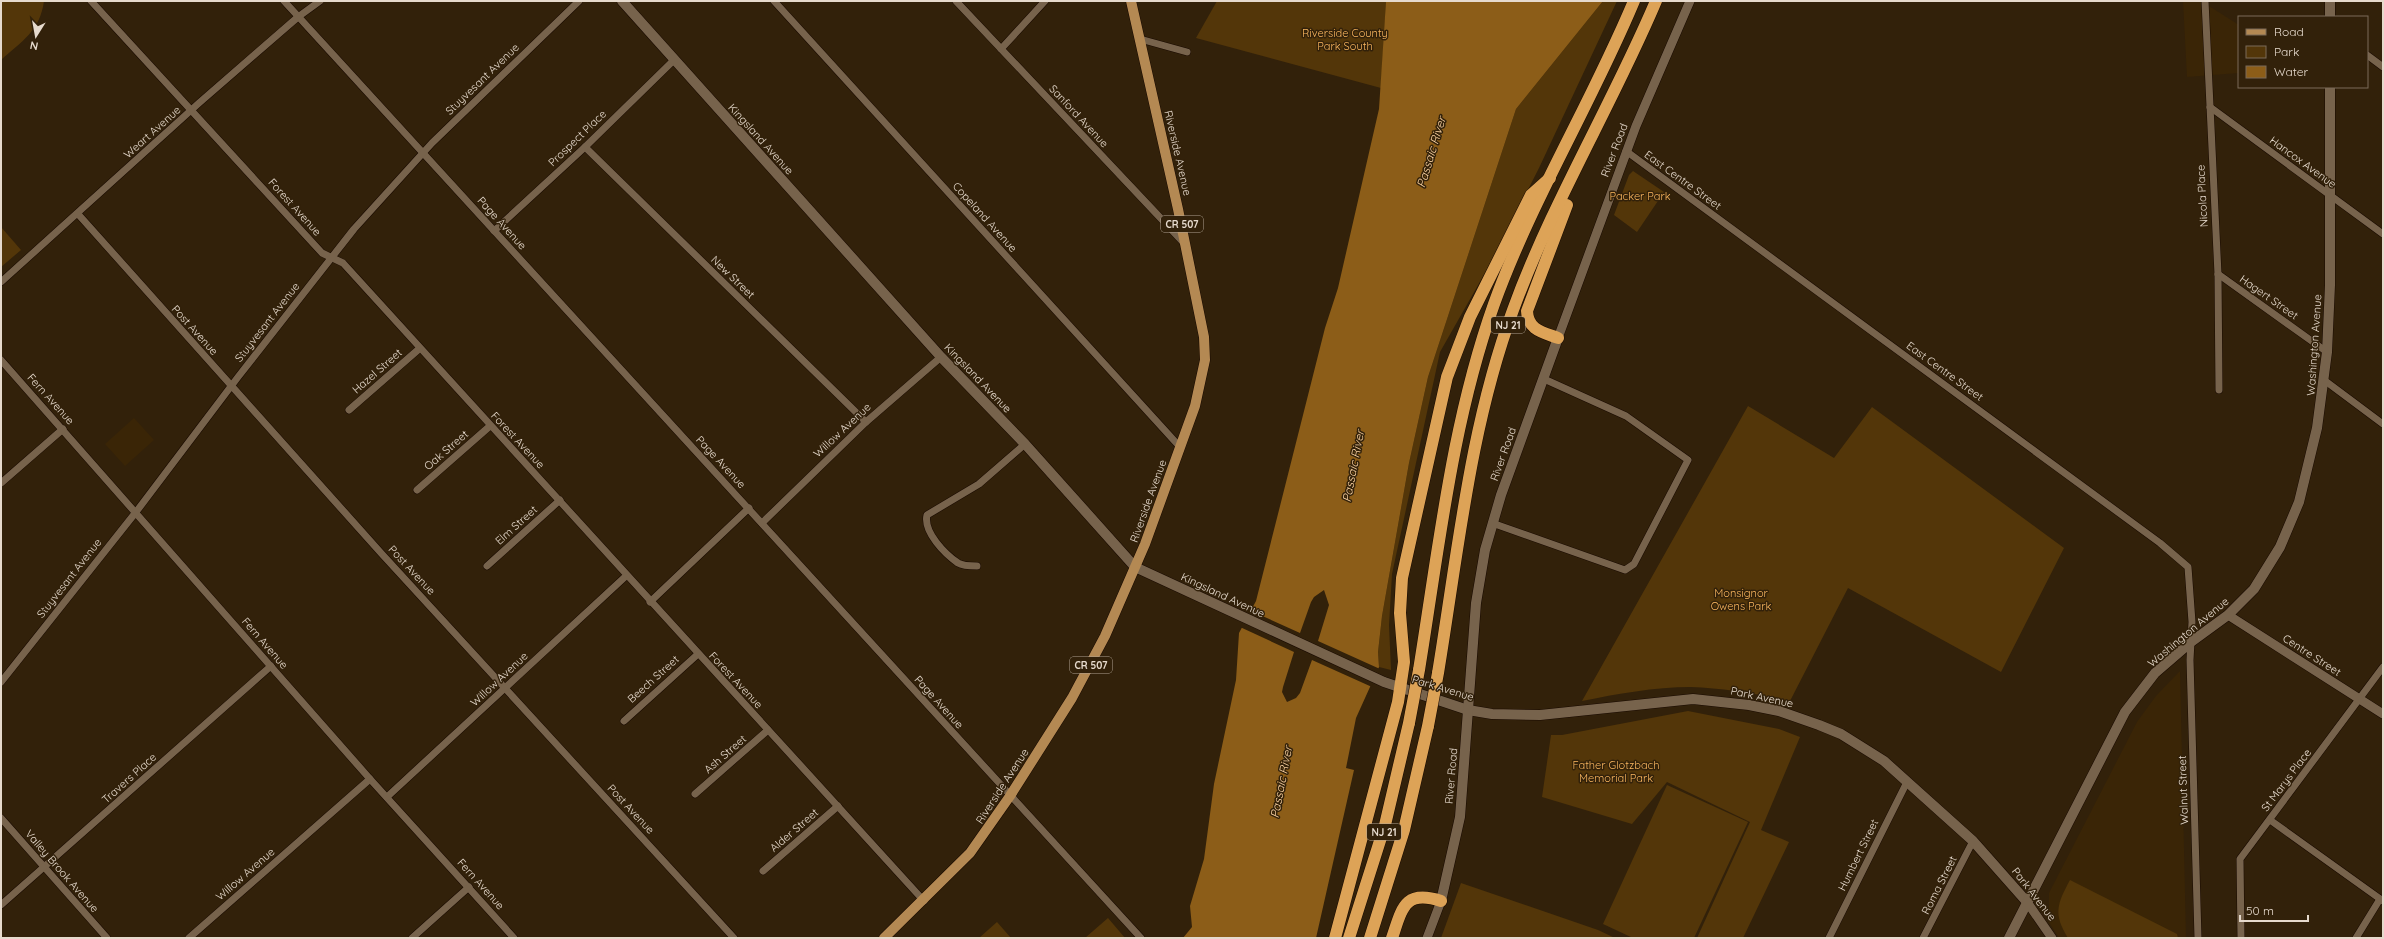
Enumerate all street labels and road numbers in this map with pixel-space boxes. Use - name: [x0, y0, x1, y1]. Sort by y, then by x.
- street label: Stuyvesant Avenue: [442, 40, 522, 118]
- street label: Sanford Avenue: [1046, 82, 1112, 150]
- street label: Kingsland Avenue: [725, 101, 797, 177]
- street label: Weart Avenue: [121, 103, 183, 161]
- street label: Prospect Place: [545, 107, 609, 169]
- street label: Riverside Avenue: [1161, 109, 1195, 197]
- street label: River Road: [1597, 121, 1631, 179]
- street label: Hancox Avenue: [2267, 133, 2339, 191]
- street label: East Centre Street: [1642, 147, 1724, 213]
- street label: Nicola Place: [2193, 164, 2211, 228]
- street label: Forest Avenue: [266, 175, 324, 239]
- street label: Copeland Avenue: [950, 179, 1020, 255]
- street label: Page Avenue: [474, 194, 530, 252]
- road number: CR 507: [1161, 216, 1203, 232]
- street label: New Street: [708, 253, 758, 302]
- street label: Hagert Street: [2237, 272, 2301, 323]
- street label: Stuyvesant Avenue: [232, 279, 302, 365]
- street label: Washington Avenue: [2303, 294, 2325, 396]
- street label: Post Avenue: [169, 302, 221, 358]
- road number: NJ 21: [1491, 317, 1525, 333]
- street label: East Centre Street: [1904, 338, 1986, 404]
- street label: Kingsland Avenue: [941, 340, 1015, 416]
- street label: Hazel Street: [349, 345, 405, 396]
- street label: Fern Avenue: [25, 371, 77, 427]
- street label: Willow Avenue: [810, 400, 874, 460]
- street label: Forest Avenue: [488, 409, 548, 471]
- street label: River Road: [1487, 425, 1519, 483]
- street label: Oak Street: [421, 427, 471, 473]
- street label: Page Avenue: [693, 433, 749, 491]
- street label: Riverside Avenue: [1127, 458, 1169, 544]
- street label: Elm Street: [492, 502, 540, 548]
- street label: Stuyvesant Avenue: [34, 535, 104, 621]
- street label: Post Avenue: [386, 542, 438, 598]
- street label: Kingsland Avenue: [1179, 569, 1267, 621]
- street label: Washington Avenue: [2145, 594, 2231, 670]
- street label: Fern Avenue: [239, 614, 291, 672]
- street label: Centre Street: [2280, 631, 2344, 679]
- street label: Willow Avenue: [467, 649, 531, 709]
- street label: Forest Avenue: [706, 649, 766, 711]
- street label: Beech Street: [624, 652, 682, 706]
- road number: CR 507: [1070, 657, 1112, 673]
- street label: Park Avenue: [1410, 672, 1476, 704]
- street label: Page Avenue: [911, 673, 967, 731]
- street label: Park Avenue: [1729, 684, 1795, 710]
- street label: Ash Street: [701, 732, 749, 776]
- street label: Riverside Avenue: [972, 746, 1032, 826]
- street label: St Marys Place: [2258, 746, 2314, 814]
- street label: River Road: [1442, 747, 1460, 805]
- street label: Travers Place: [99, 750, 159, 806]
- street label: Walnut Street: [2175, 755, 2191, 825]
- street label: Post Avenue: [605, 781, 657, 837]
- street label: Alder Street: [767, 805, 821, 855]
- street label: Humbert Street: [1835, 817, 1882, 893]
- road number: NJ 21: [1367, 824, 1401, 840]
- street label: Valley Brook Avenue: [22, 827, 102, 915]
- street label: Willow Avenue: [213, 845, 277, 903]
- street label: Roma Street: [1918, 853, 1960, 917]
- street label: Fern Avenue: [455, 856, 507, 912]
- street label: Park Avenue: [2009, 865, 2059, 923]

